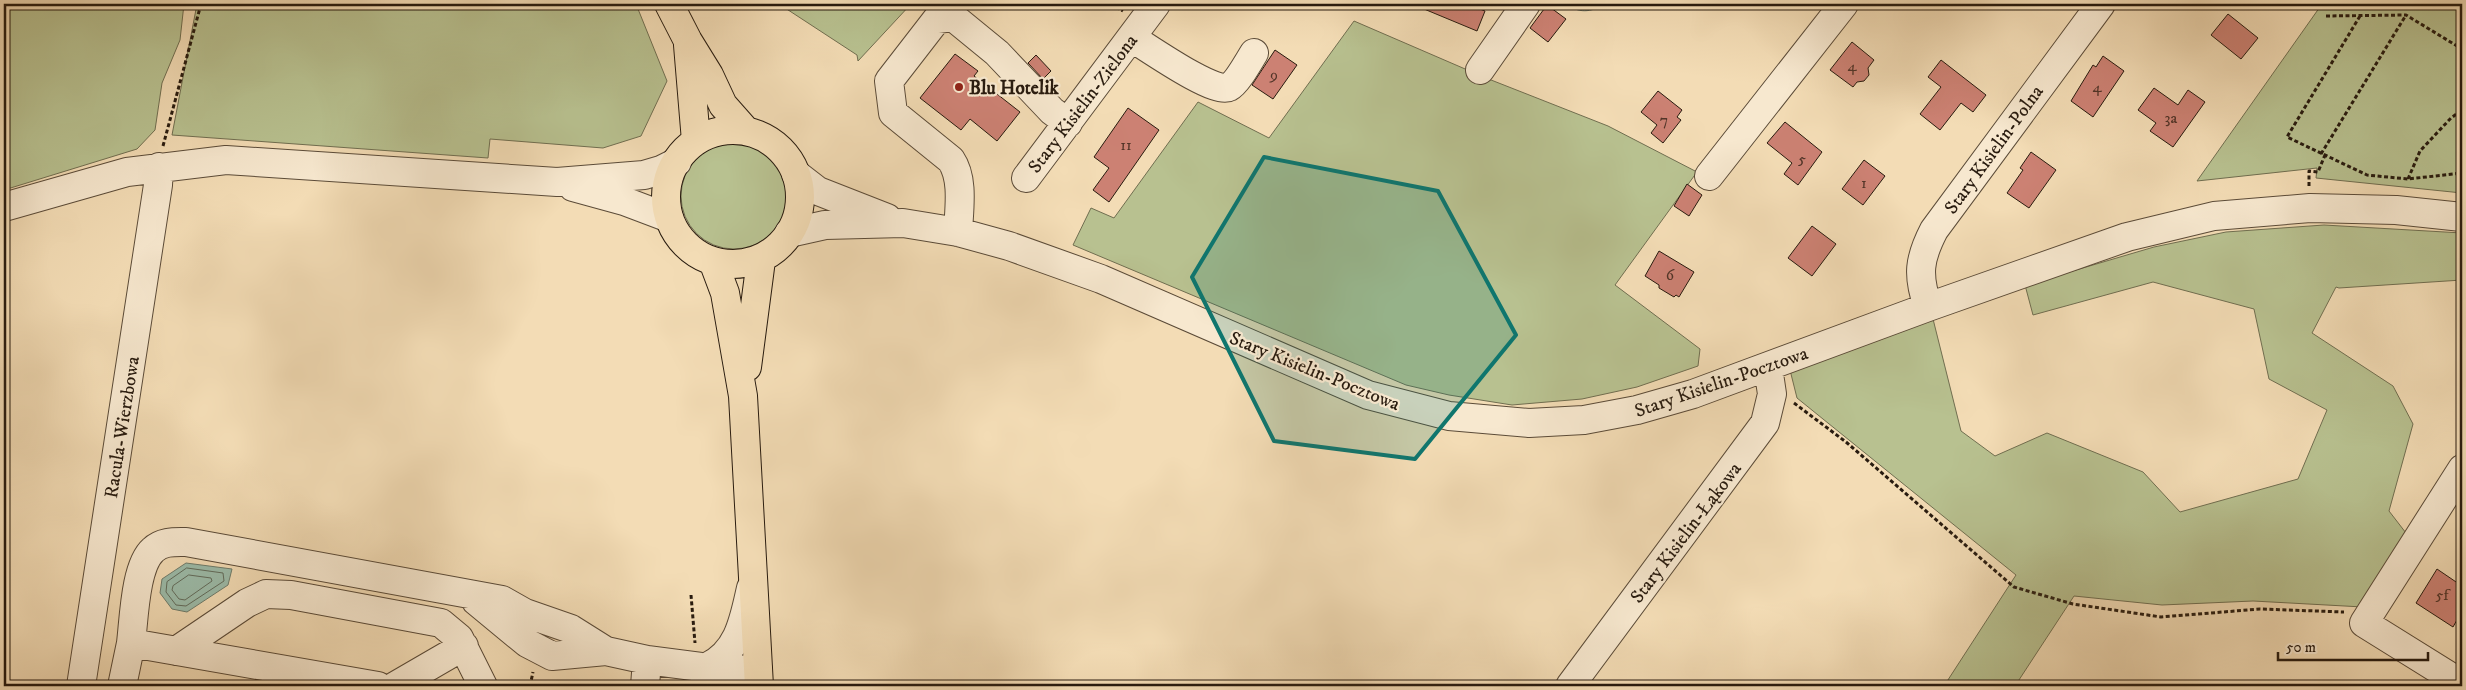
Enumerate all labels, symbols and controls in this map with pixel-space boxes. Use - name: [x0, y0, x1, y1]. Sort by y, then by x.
- street label: Stary Kisielin-Zielona: [1024, 30, 1143, 178]
- house number: 4: [1847, 56, 1857, 76]
- house number: 9: [1269, 65, 1278, 85]
- place label: Blu Hotelik: [969, 77, 1059, 100]
- house number: 4: [2092, 77, 2102, 97]
- marker: Blu Hotelik: [953, 81, 965, 93]
- street label: Stary Kisielin-Polna: [1940, 81, 2049, 219]
- house number: 3a: [2165, 108, 2178, 128]
- house number: 7: [1660, 110, 1668, 130]
- house number: 11: [1120, 135, 1132, 155]
- house number: 5: [1798, 149, 1806, 169]
- house number: 1: [1861, 173, 1867, 193]
- house number: 6: [1666, 265, 1675, 285]
- street label: Stary Kisielin-Pocztowa: [1226, 327, 1403, 416]
- street label: Stary Kisielin-Pocztowa: [1632, 342, 1811, 423]
- street label: Racula-Wierzbowa: [100, 355, 145, 500]
- street label: Stary Kisielin-Łąkowa: [1626, 458, 1747, 608]
- house number: 5f: [2435, 585, 2451, 605]
- scale bar: [2278, 630, 2428, 662]
- text: 50 m: [2286, 638, 2316, 657]

